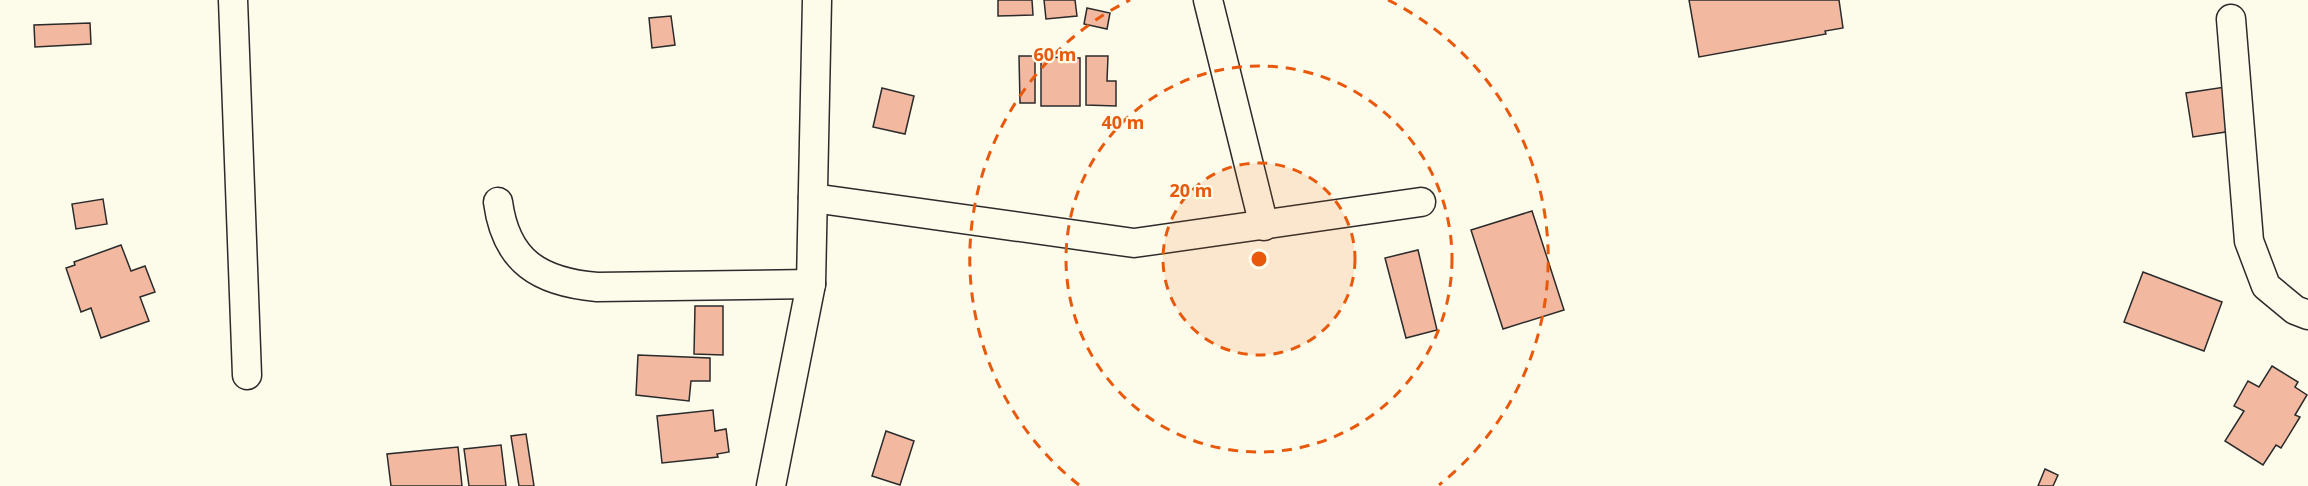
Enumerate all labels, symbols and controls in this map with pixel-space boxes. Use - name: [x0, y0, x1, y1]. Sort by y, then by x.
- text: 60 m: [1034, 42, 1076, 66]
- text: 40 m: [1102, 110, 1144, 134]
- text: 20 m: [1170, 178, 1212, 202]
- centre of rings: [1249, 249, 1269, 269]

